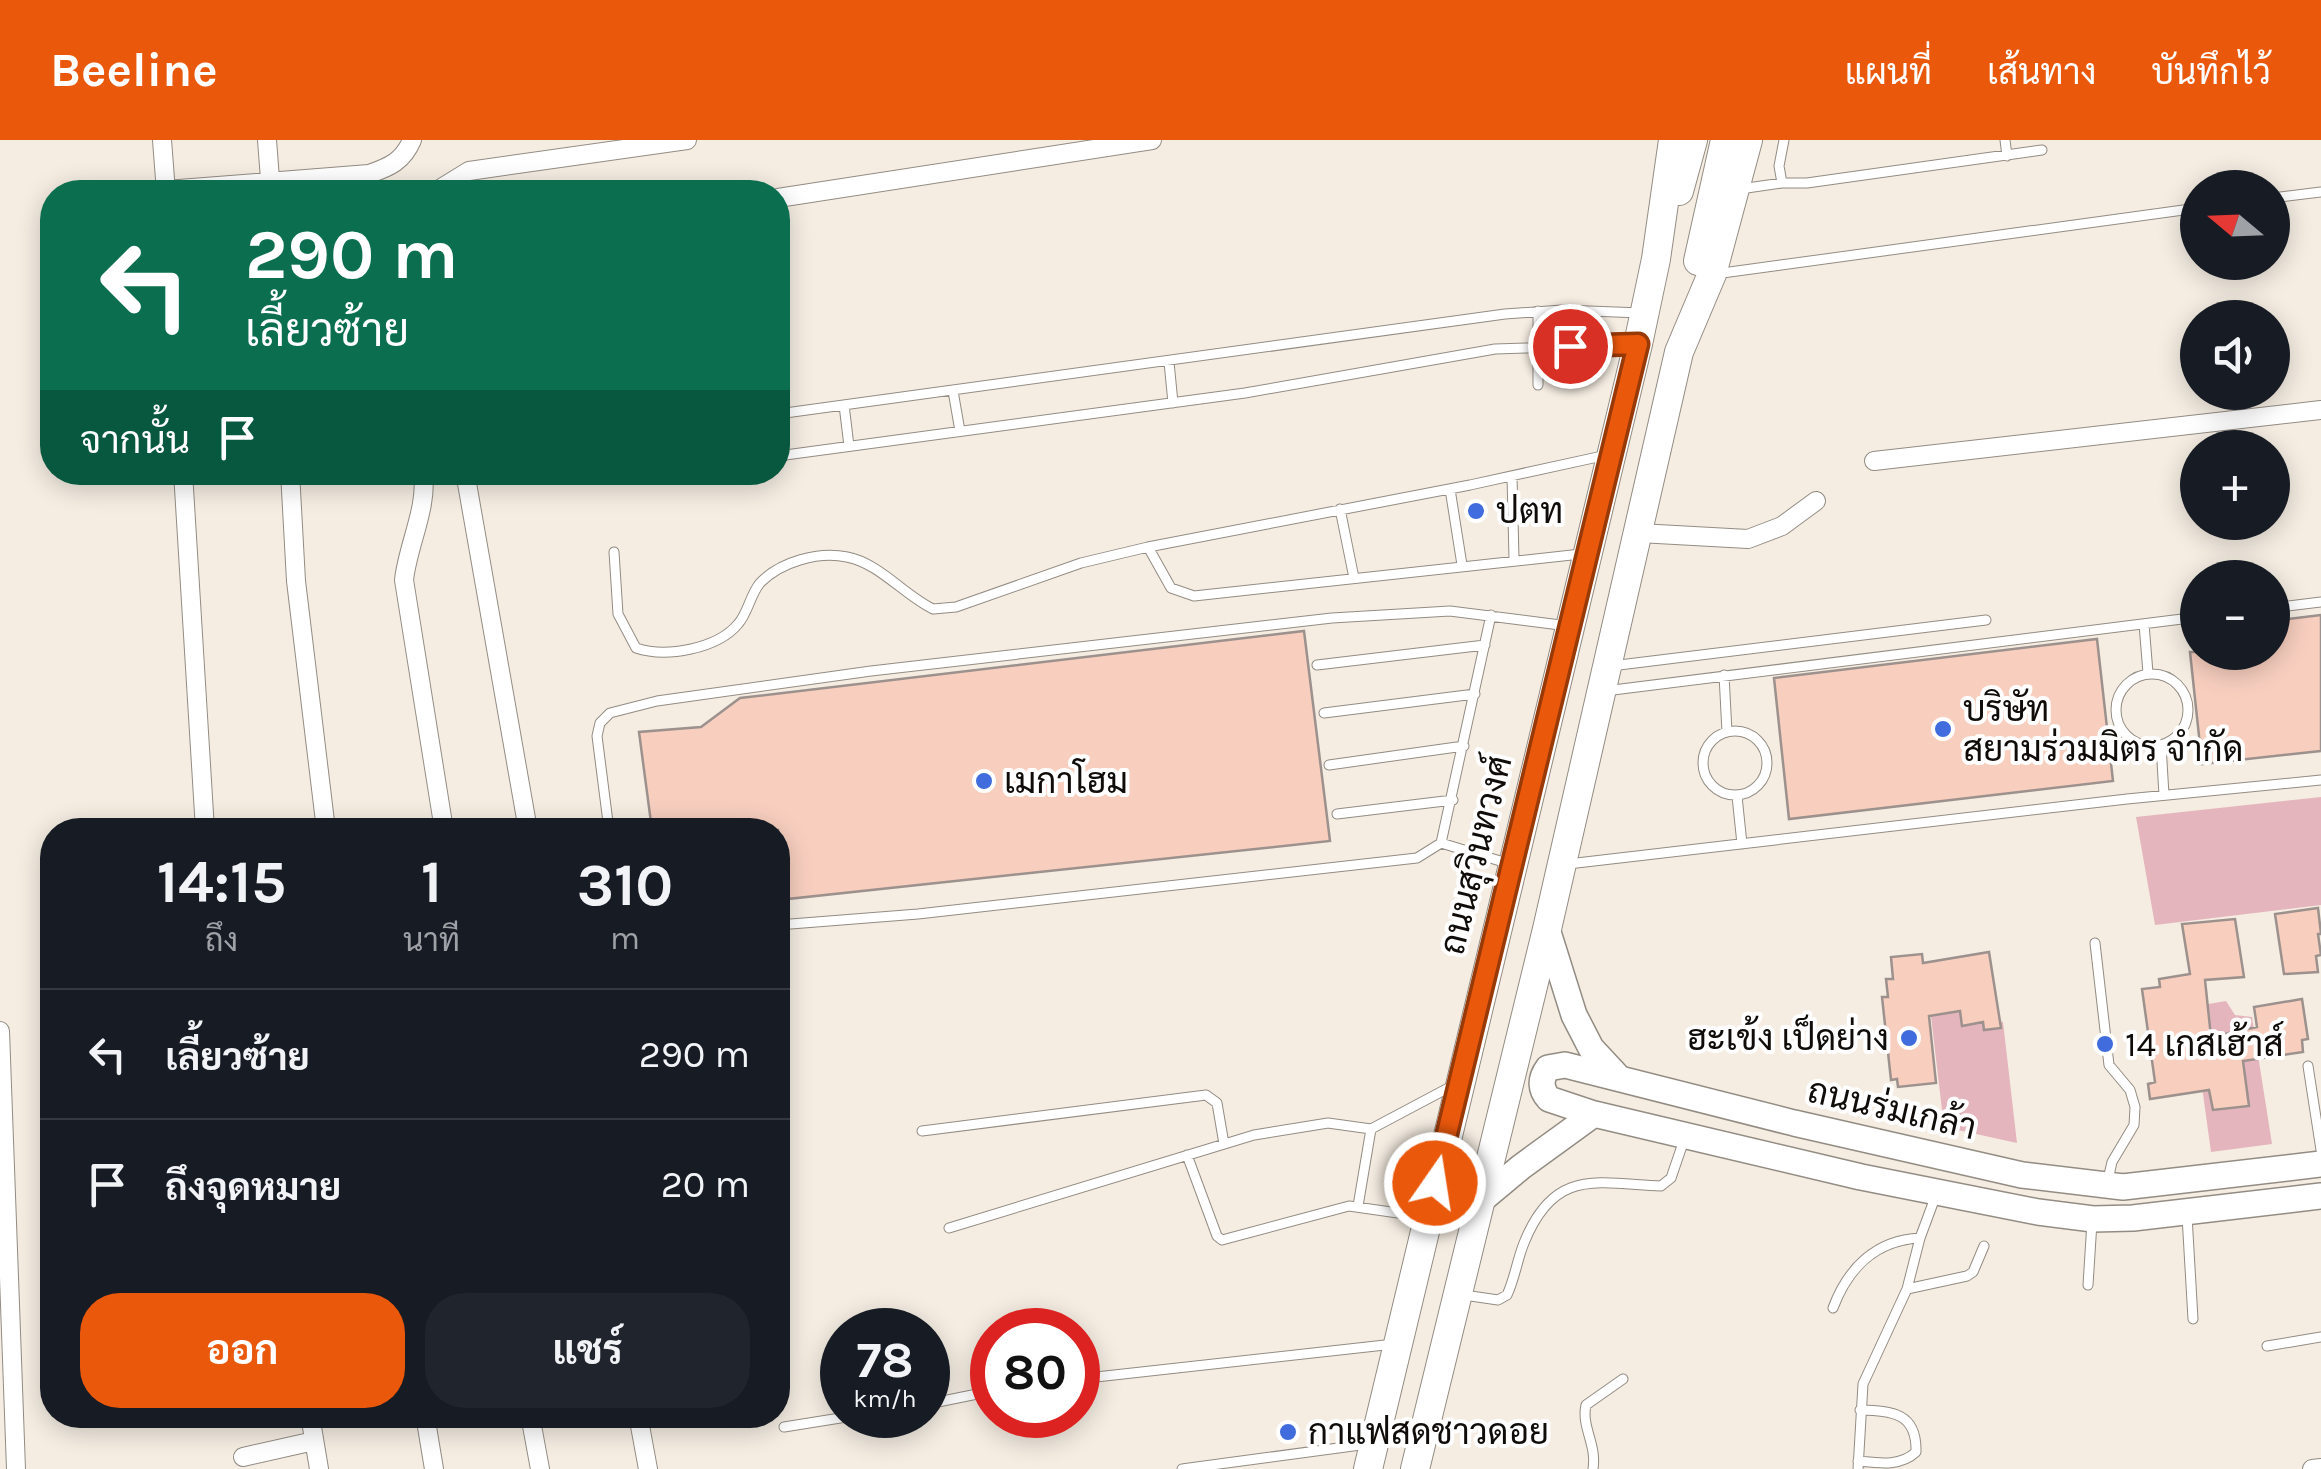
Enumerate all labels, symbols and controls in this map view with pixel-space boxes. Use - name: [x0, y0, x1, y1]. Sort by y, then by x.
- text: Beeline: [50, 42, 218, 98]
- text: แผนที่: [1845, 52, 1932, 93]
- text: เส้นทาง: [1987, 52, 2096, 93]
- text: บันทึกไว้: [2151, 52, 2271, 93]
- north arrow: [2180, 170, 2290, 280]
- map controls: [2180, 170, 2290, 670]
- text: 290 m: [245, 214, 458, 296]
- icon: left: [80, 220, 210, 350]
- button: sound: [2180, 300, 2290, 410]
- pin: [1528, 304, 1613, 389]
- text: เลี้ยวซ้าย: [245, 305, 409, 357]
- icon: arrive: [1543, 319, 1598, 374]
- icon: arrive: [210, 410, 265, 465]
- text: จากนั้น: [80, 418, 190, 463]
- button: +: [2180, 430, 2290, 540]
- place label: ปตท: [1496, 491, 1563, 532]
- marker: ปตท: [1465, 500, 1487, 522]
- button: −: [2180, 560, 2290, 670]
- place label: บริษัท สยามร่วมมิตร จำกัด: [1963, 688, 2243, 770]
- marker: บริษัท สยามร่วมมิตร จำกัด: [1932, 718, 1954, 740]
- street label: ถนนสุวินทวงศ์: [1429, 751, 1523, 959]
- place label: เมกาโฮม: [1004, 758, 1128, 802]
- marker: เมกาโฮม: [973, 770, 995, 792]
- text: 14:15: [157, 847, 286, 917]
- text: 1: [421, 847, 442, 917]
- text: 310: [577, 850, 673, 920]
- text: m: [610, 920, 640, 957]
- text: ถึง: [205, 922, 238, 959]
- text: นาที: [403, 922, 460, 959]
- place label: ฮะเข้ง เป็ดย่าง: [1687, 1014, 1889, 1059]
- place label: 14 เกสเฮ้าส์: [2125, 1021, 2284, 1065]
- icon: left: [80, 1027, 135, 1082]
- marker: ฮะเข้ง เป็ดย่าง: [1898, 1027, 1920, 1049]
- text: 290 m: [639, 1032, 750, 1077]
- marker: 14 เกสเฮ้าส์: [2094, 1033, 2116, 1055]
- text: เลี้ยวซ้าย: [165, 1035, 310, 1080]
- street label: ถนนร่มเกล้า: [1804, 1067, 1981, 1148]
- position arrow: [1383, 1131, 1487, 1235]
- icon: arrive: [80, 1157, 135, 1212]
- text: 20 m: [661, 1162, 750, 1207]
- text: ถึงจุดหมาย: [165, 1165, 341, 1210]
- button: ออก: [80, 1293, 405, 1408]
- button: แชร์: [425, 1293, 750, 1408]
- speed limit sign: 80: [970, 1308, 1100, 1438]
- text: 78: [856, 1331, 914, 1390]
- text: km/h: [853, 1384, 917, 1413]
- place label: กาแฟสดชาวดอย: [1308, 1412, 1549, 1453]
- marker: กาแฟสดชาวดอย: [1277, 1421, 1299, 1443]

